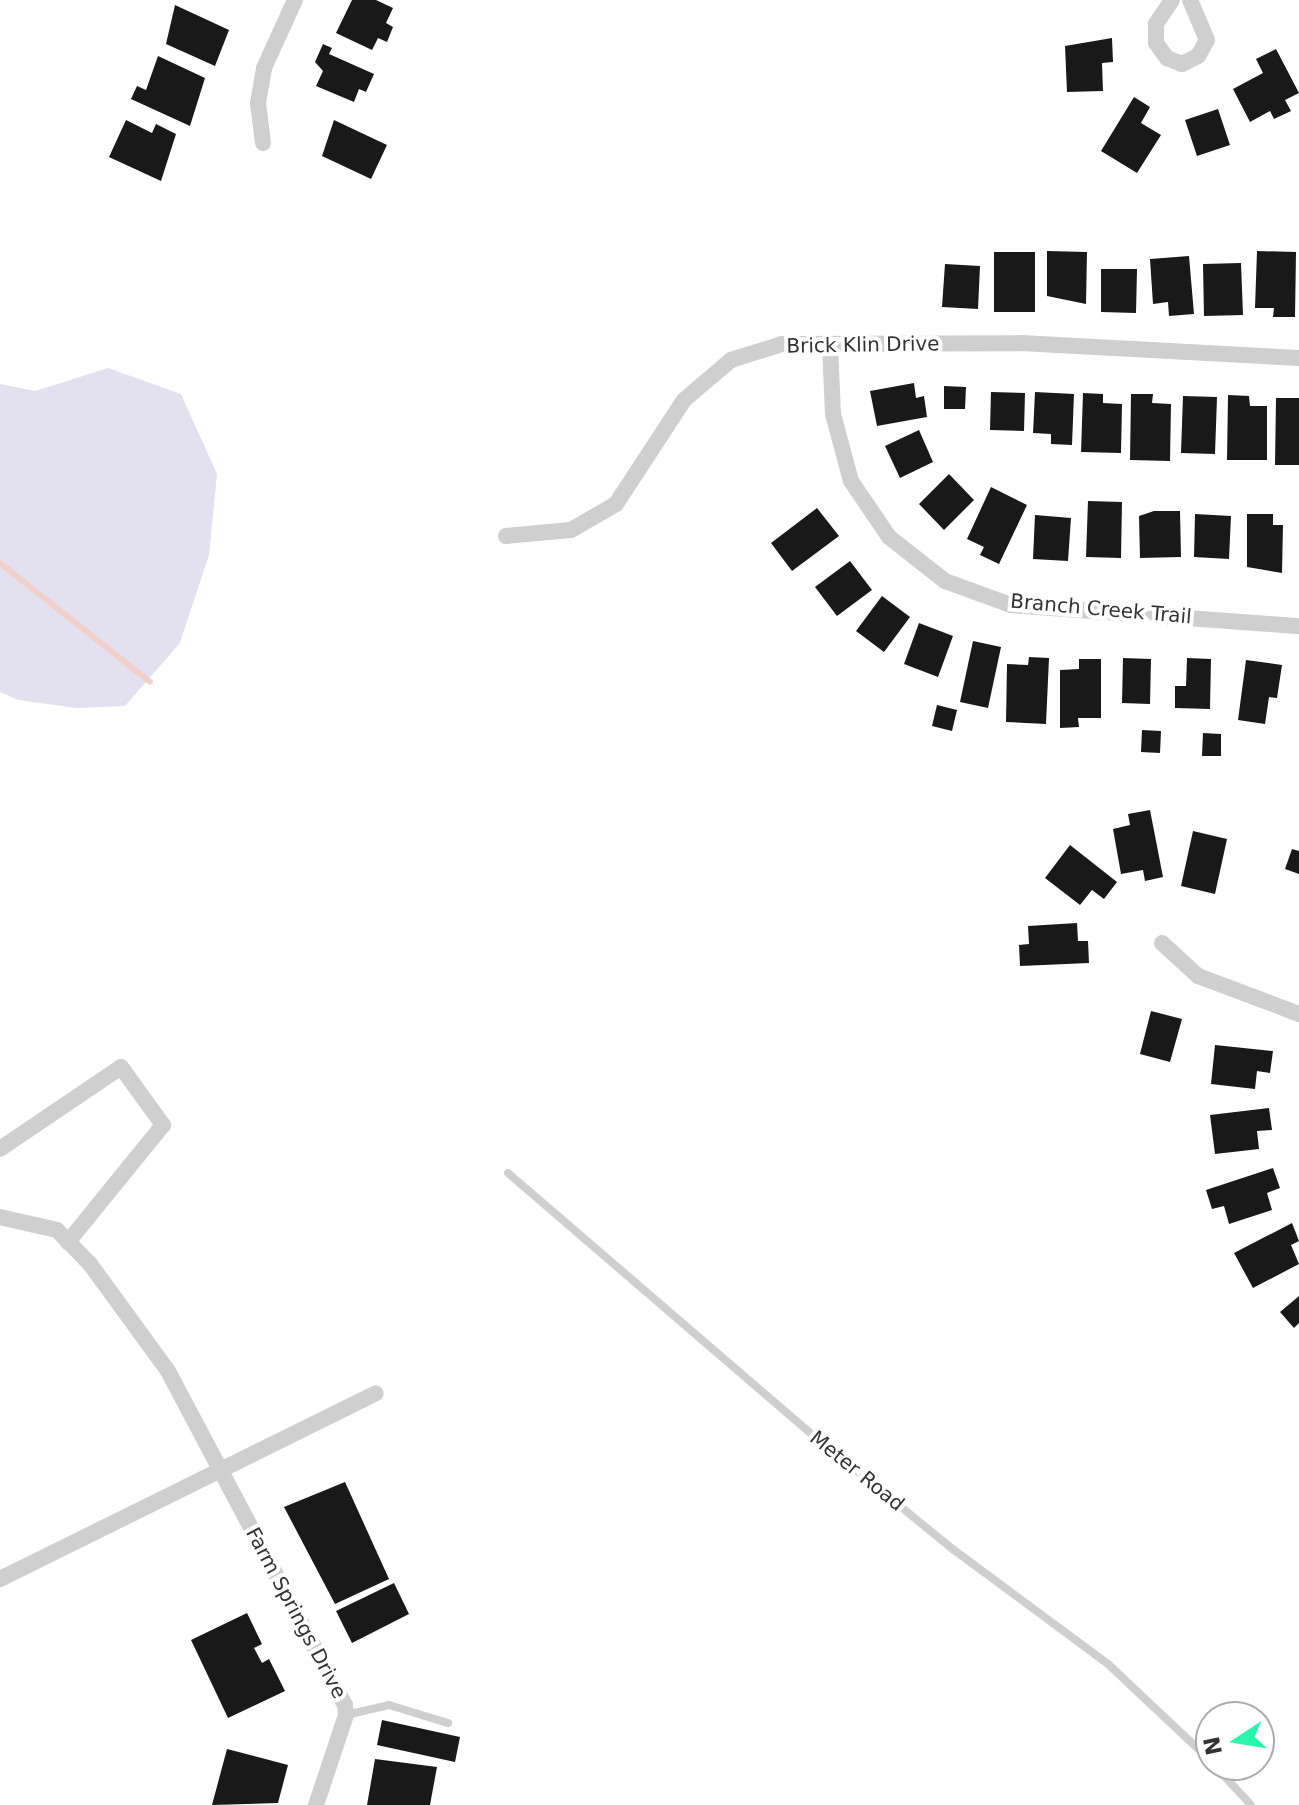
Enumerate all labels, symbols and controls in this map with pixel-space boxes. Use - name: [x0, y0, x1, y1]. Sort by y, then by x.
- street label: Brick Klin Drive: [786, 332, 940, 358]
- street label: Branch Creek Trail: [1009, 589, 1193, 629]
- street label: Meter Road: [805, 1426, 909, 1516]
- street label: Farm Springs Drive: [241, 1523, 351, 1703]
- north arrow: [1195, 1701, 1275, 1781]
- text: N: [1199, 1734, 1227, 1757]

